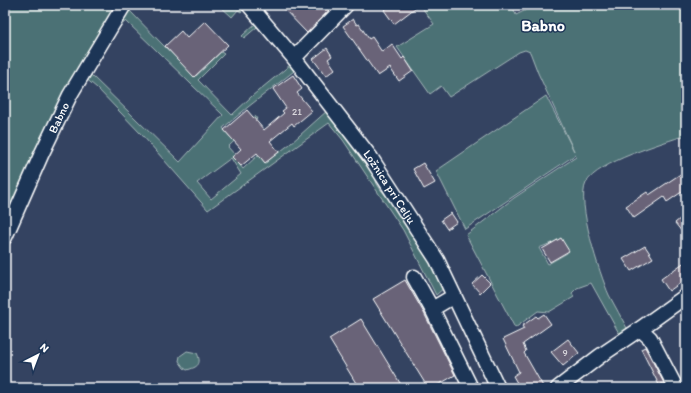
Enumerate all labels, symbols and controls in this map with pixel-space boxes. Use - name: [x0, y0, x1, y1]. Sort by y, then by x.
- district label: Babno: [521, 16, 565, 35]
- street label: Babno: [46, 100, 72, 135]
- house number: 21: [292, 105, 302, 118]
- street label: Ložnica pri Celju: [360, 147, 419, 227]
- north arrow: [18, 335, 58, 375]
- text: N: [37, 341, 51, 355]
- house number: 9: [562, 346, 568, 359]

